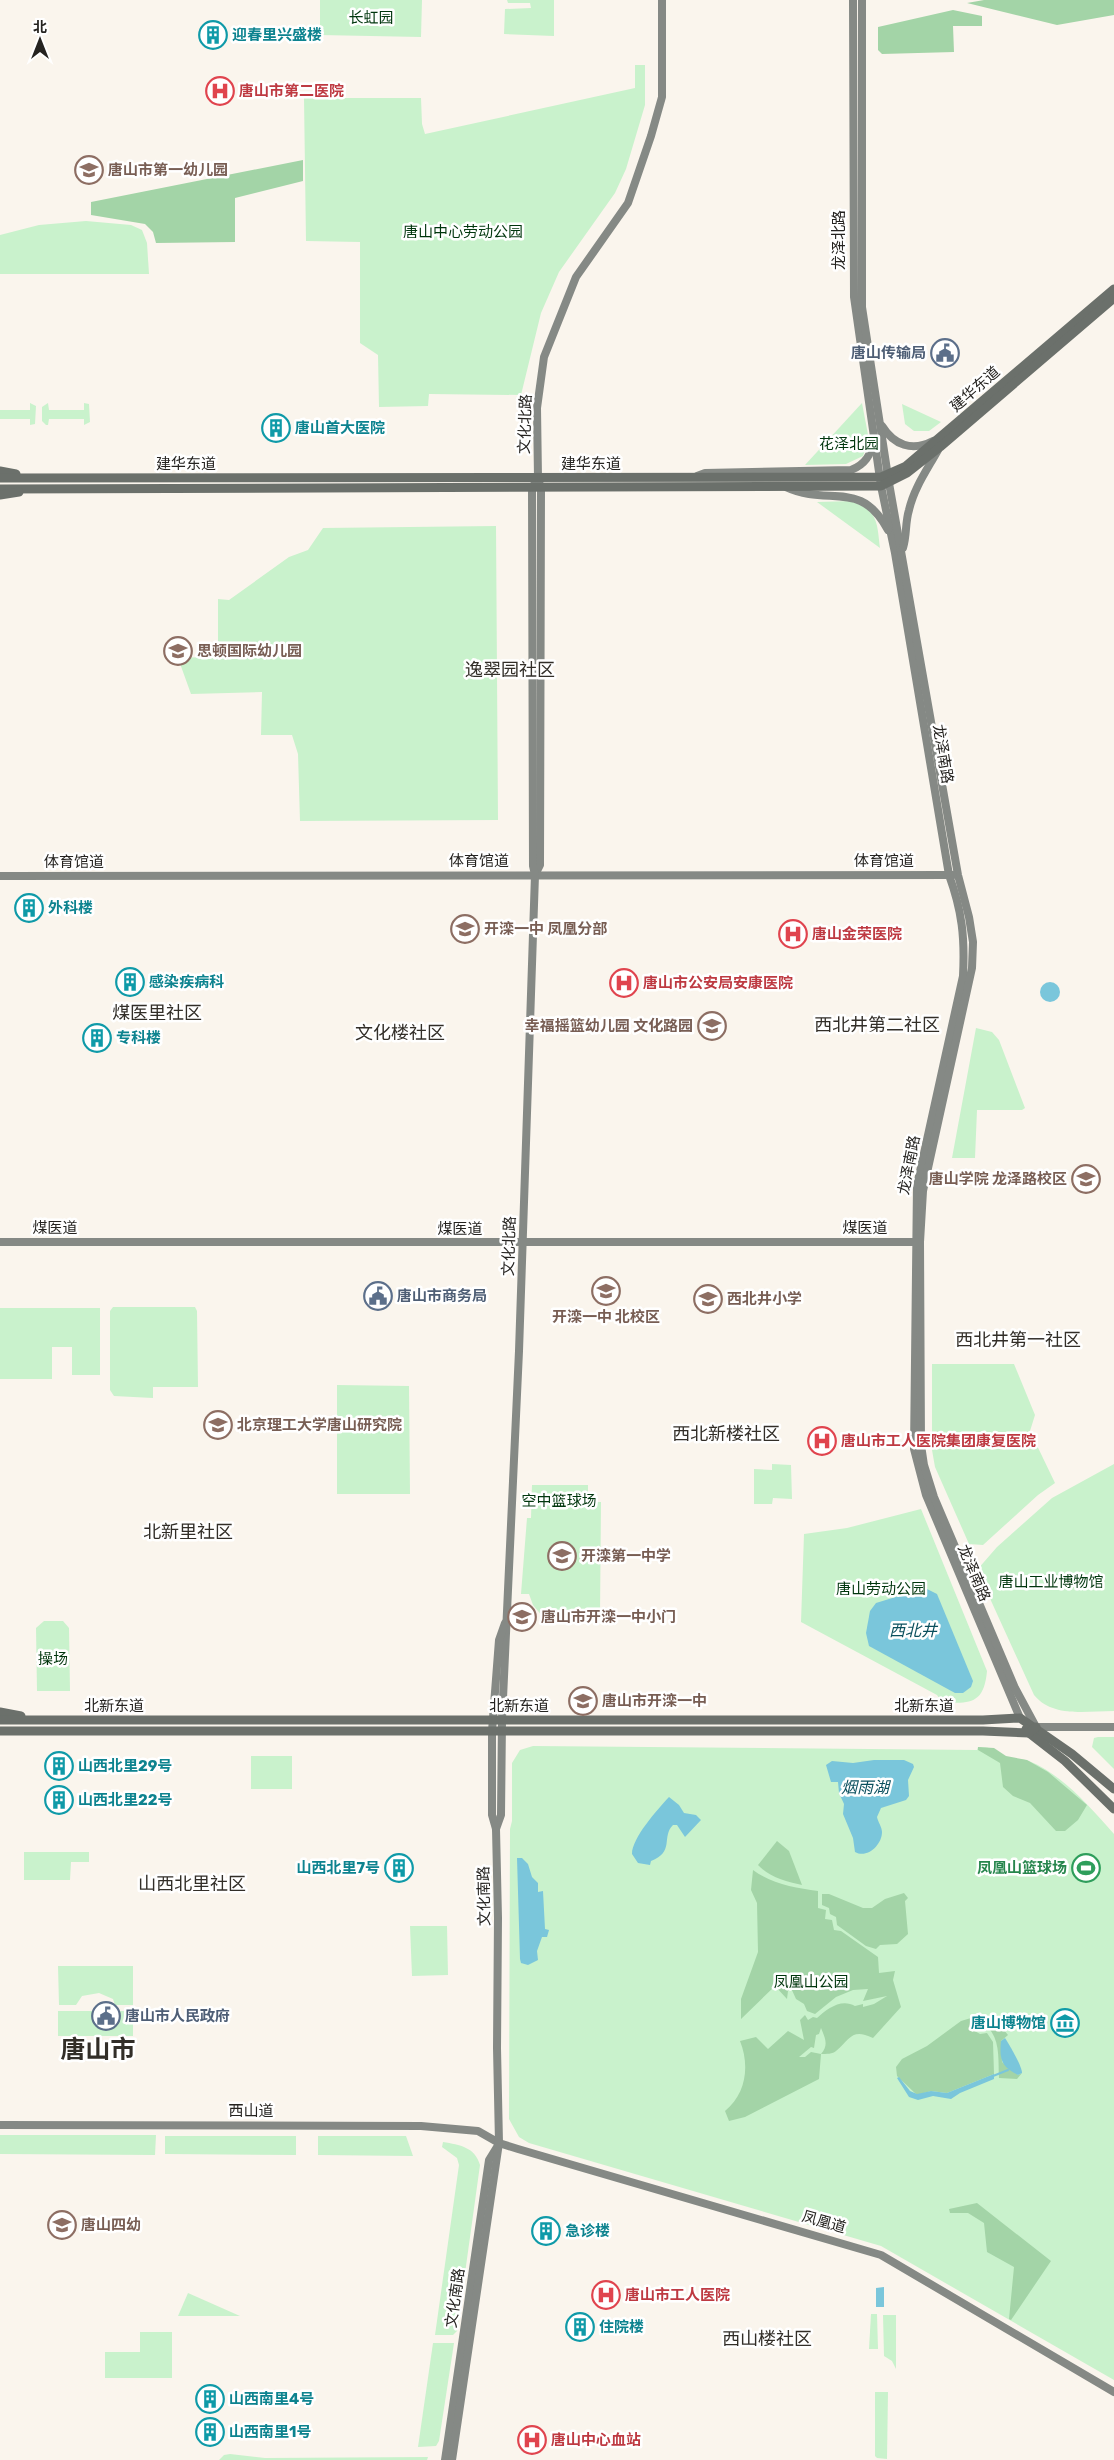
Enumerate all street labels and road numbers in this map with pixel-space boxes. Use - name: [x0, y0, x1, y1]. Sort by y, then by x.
- street label: 龙泽北路: [830, 210, 848, 270]
- street label: 建华东道: [946, 363, 1004, 415]
- street label: 文化北路: [515, 394, 535, 454]
- street label: 建华东道: [156, 455, 216, 473]
- street label: 建华东道: [561, 455, 621, 473]
- street label: 龙泽南路: [929, 723, 957, 785]
- street label: 体育馆道: [449, 852, 509, 870]
- street label: 体育馆道: [854, 852, 914, 870]
- street label: 体育馆道: [44, 853, 104, 871]
- street label: 龙泽南路: [894, 1134, 924, 1196]
- street label: 文化北路: [499, 1216, 519, 1276]
- street label: 煤医道: [32, 1219, 78, 1237]
- street label: 煤医道: [842, 1219, 888, 1237]
- street label: 煤医道: [437, 1220, 483, 1238]
- street label: 龙泽南路: [954, 1542, 994, 1604]
- street label: 北新东道: [84, 1697, 144, 1715]
- street label: 北新东道: [489, 1697, 549, 1715]
- street label: 北新东道: [894, 1697, 954, 1715]
- street label: 文化南路: [474, 1866, 494, 1926]
- street label: 西山道: [228, 2102, 274, 2120]
- street label: 凤凰道: [800, 2207, 848, 2237]
- street label: 文化南路: [442, 2267, 468, 2329]

